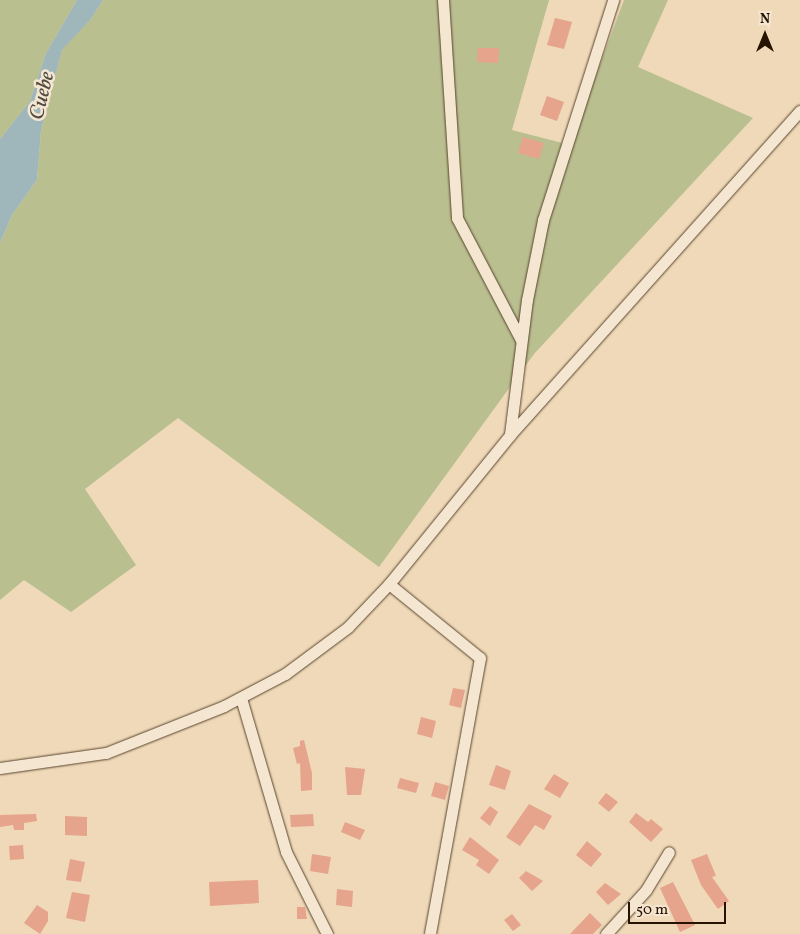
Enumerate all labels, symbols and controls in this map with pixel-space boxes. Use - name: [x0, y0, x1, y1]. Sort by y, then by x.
- north arrow: [740, 10, 790, 60]
- text: N: [760, 10, 770, 29]
- water label: Cuebe: [25, 69, 61, 123]
- scale bar: [630, 892, 728, 924]
- text: 50 m: [636, 900, 668, 921]

